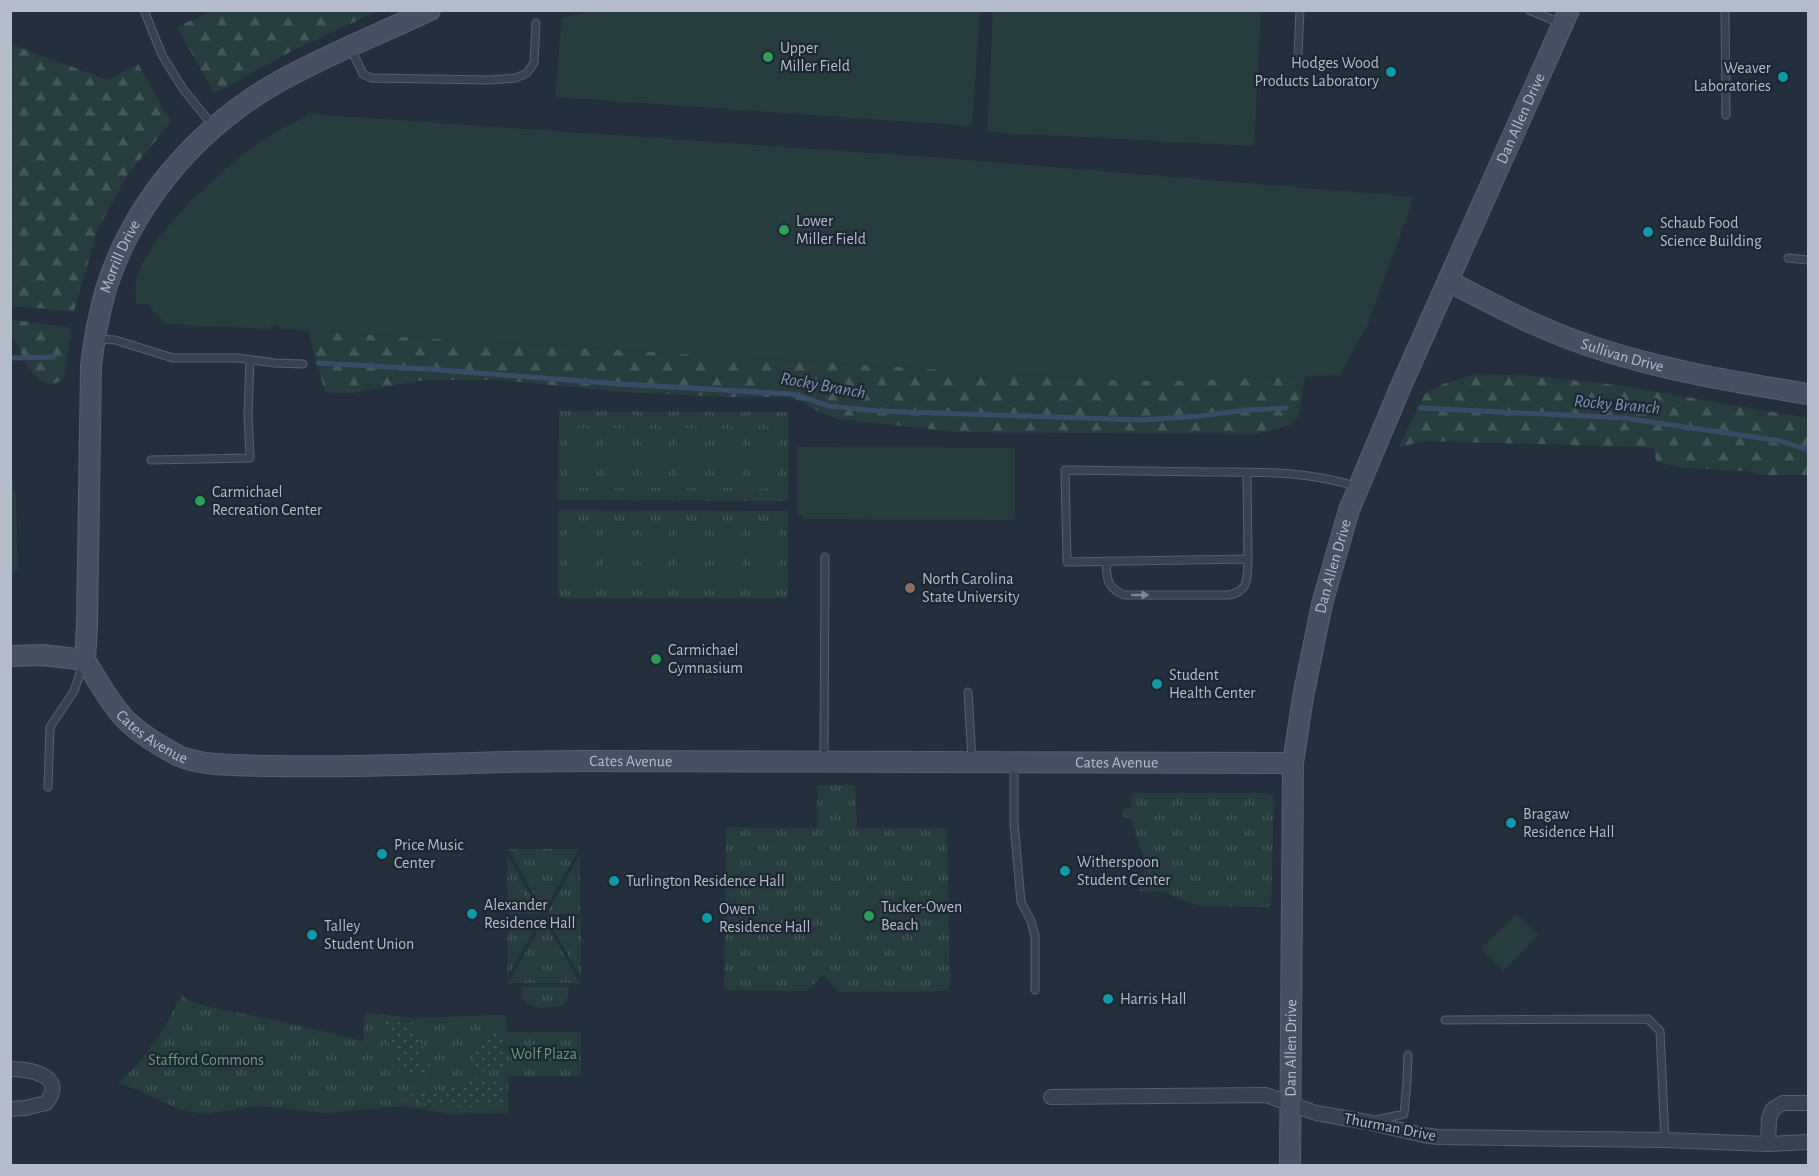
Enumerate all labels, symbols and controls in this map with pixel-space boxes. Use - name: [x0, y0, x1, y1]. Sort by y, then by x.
- place label: Upper Miller Field: [780, 40, 850, 74]
- marker: Upper Miller Field: [761, 50, 775, 64]
- place label: Hodges Wood Products Laboratory: [1255, 55, 1379, 90]
- place label: Weaver Laboratories: [1694, 60, 1772, 94]
- marker: Hodges Wood Products Laboratory: [1384, 65, 1398, 79]
- marker: Weaver Laboratories: [1776, 70, 1790, 84]
- street label: Dan Allen Drive: [1493, 71, 1548, 166]
- place label: Lower Miller Field: [796, 213, 866, 247]
- place label: Schaub Food Science Building: [1660, 215, 1762, 249]
- street label: Morrill Drive: [97, 217, 143, 295]
- marker: Lower Miller Field: [777, 223, 791, 237]
- marker: Schaub Food Science Building: [1641, 225, 1655, 239]
- street label: Sullivan Drive: [1579, 336, 1665, 375]
- water label: Rocky Branch: [779, 370, 867, 402]
- water label: Rocky Branch: [1573, 392, 1661, 418]
- place label: Carmichael Recreation Center: [212, 484, 323, 518]
- marker: Carmichael Recreation Center: [193, 494, 207, 508]
- street label: Dan Allen Drive: [1312, 517, 1354, 615]
- place label: North Carolina State University: [922, 571, 1020, 606]
- marker: North Carolina State University: [903, 581, 917, 595]
- one-way arrow: [1131, 590, 1150, 600]
- place label: Carmichael Gymnasium: [668, 642, 743, 677]
- marker: Carmichael Gymnasium: [649, 652, 663, 666]
- place label: Student Health Center: [1169, 667, 1256, 701]
- marker: Student Health Center: [1150, 677, 1164, 691]
- street label: Cates Avenue: [113, 707, 190, 767]
- street label: Cates Avenue: [589, 753, 672, 769]
- street label: Cates Avenue: [1075, 754, 1158, 771]
- place label: Bragaw Residence Hall: [1523, 806, 1615, 840]
- marker: Bragaw Residence Hall: [1504, 816, 1518, 830]
- place label: Price Music Center: [394, 837, 464, 871]
- marker: Price Music Center: [375, 847, 389, 861]
- place label: Witherspoon Student Center: [1077, 854, 1171, 888]
- marker: Witherspoon Student Center: [1058, 864, 1072, 878]
- place label: Turlington Residence Hall: [626, 873, 785, 889]
- marker: Turlington Residence Hall: [607, 874, 621, 888]
- place label: Alexander Residence Hall: [484, 897, 576, 931]
- place label: Tucker-Owen Beach: [881, 899, 962, 933]
- place label: Owen Residence Hall: [719, 901, 811, 935]
- marker: Alexander Residence Hall: [465, 907, 479, 921]
- marker: Tucker-Owen Beach: [862, 909, 876, 923]
- marker: Owen Residence Hall: [700, 911, 714, 925]
- place label: Talley Student Union: [324, 918, 414, 952]
- marker: Talley Student Union: [305, 928, 319, 942]
- place label: Harris Hall: [1120, 991, 1187, 1007]
- marker: Harris Hall: [1101, 992, 1115, 1006]
- street label: Dan Allen Drive: [1283, 999, 1299, 1097]
- park label: Wolf Plaza: [511, 1046, 577, 1062]
- park label: Stafford Commons: [148, 1052, 264, 1068]
- street label: Thurman Drive: [1343, 1110, 1437, 1144]

